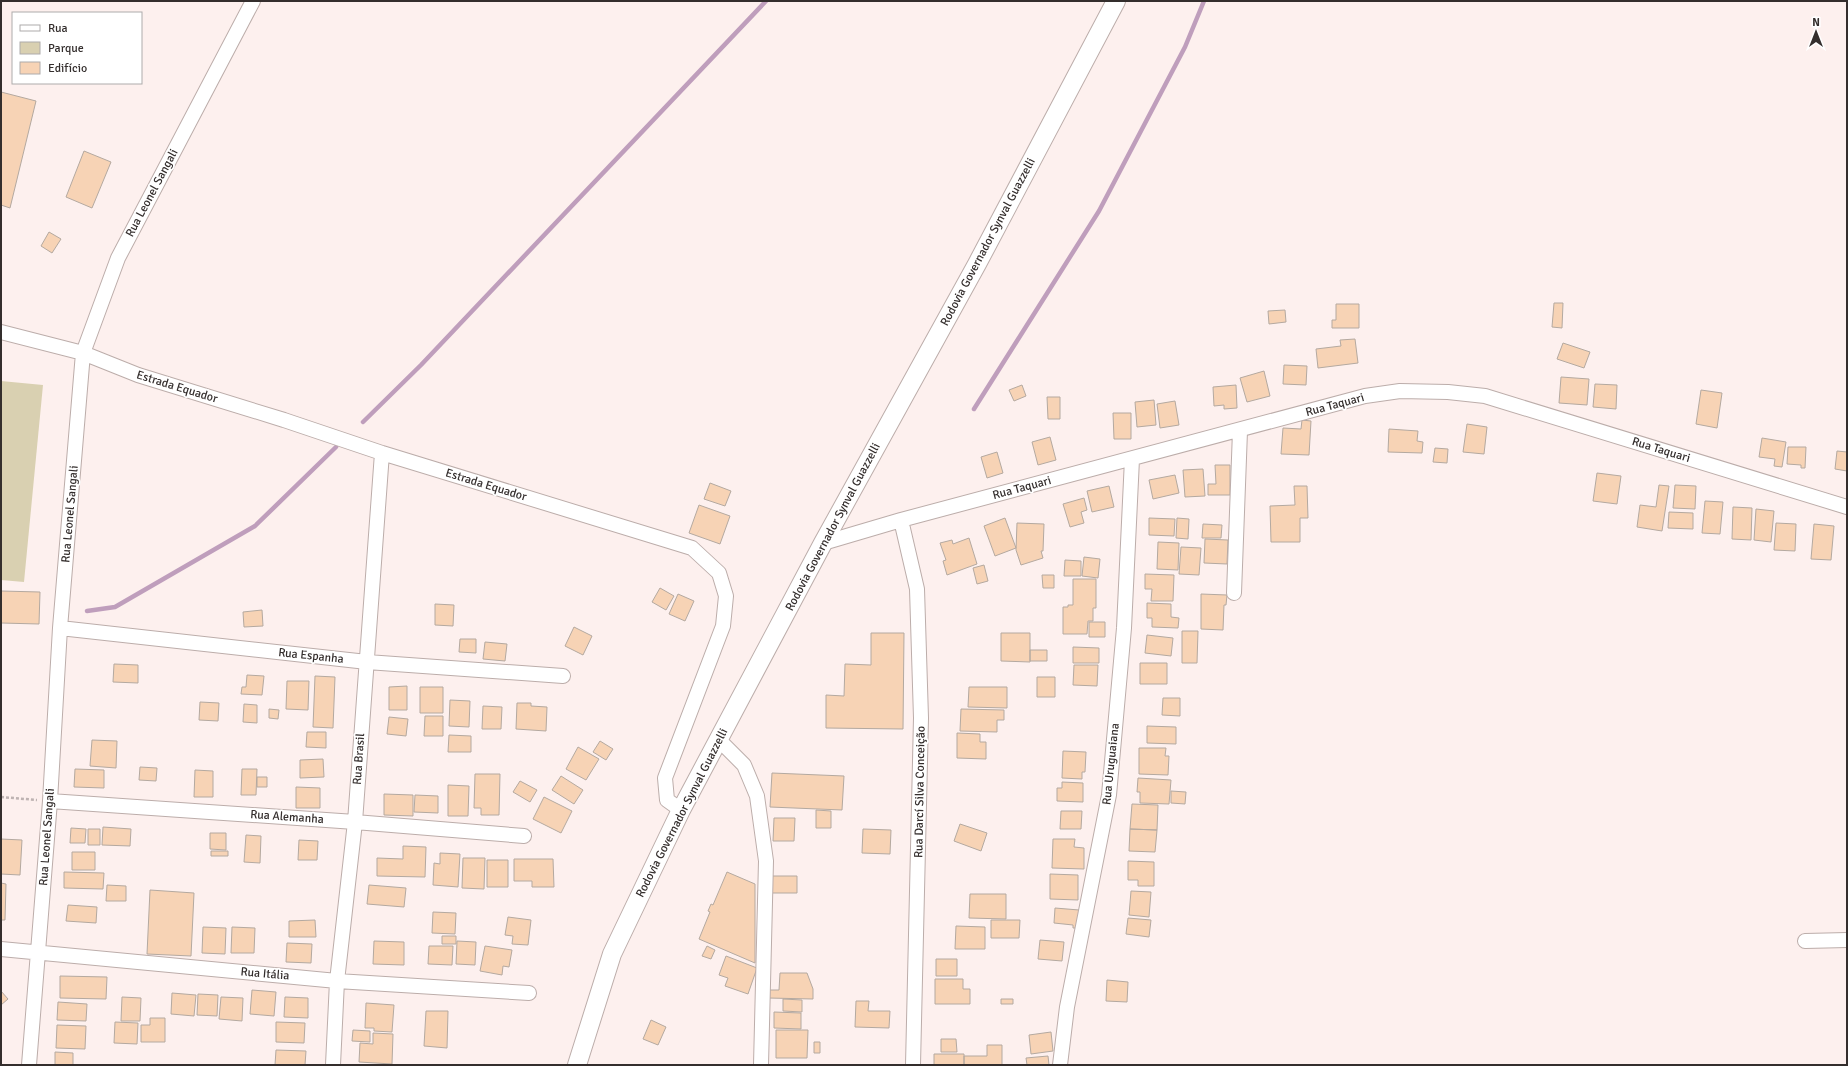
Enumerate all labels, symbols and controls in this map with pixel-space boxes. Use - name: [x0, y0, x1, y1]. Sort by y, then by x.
- legend: [12, 12, 142, 84]
- north arrow: [1796, 12, 1836, 52]
- text: N: [1812, 16, 1820, 29]
- text: Rua: [48, 21, 68, 36]
- text: Parque: [48, 41, 84, 56]
- text: Edifício: [48, 61, 87, 76]
- street label: Rua Leonel Sangali: [122, 146, 182, 240]
- street label: Rodovia Governador Synval Guazzelli: [937, 155, 1039, 329]
- street label: Estrada Equador: [134, 368, 220, 407]
- street label: Rua Taquari: [1304, 390, 1366, 420]
- street label: Rua Taquari: [1630, 434, 1692, 466]
- street label: Rodovia Governador Synval Guazzelli: [782, 440, 884, 614]
- street label: Rua Leonel Sangali: [58, 465, 82, 563]
- street label: Estrada Equador: [443, 466, 529, 505]
- street label: Rua Taquari: [991, 473, 1053, 503]
- street label: Rua Espanha: [277, 645, 345, 667]
- street label: Rua Uruguaiana: [1099, 722, 1123, 806]
- street label: Rodovia Governador Synval Guazzelli: [633, 726, 731, 900]
- street label: Rua Darcí Silva Conceição: [911, 726, 929, 858]
- street label: Rua Brasil: [350, 732, 368, 785]
- street label: Rua Leonel Sangali: [36, 788, 58, 886]
- street label: Rua Alemanha: [250, 807, 324, 827]
- street label: Rua Itália: [240, 964, 290, 984]

